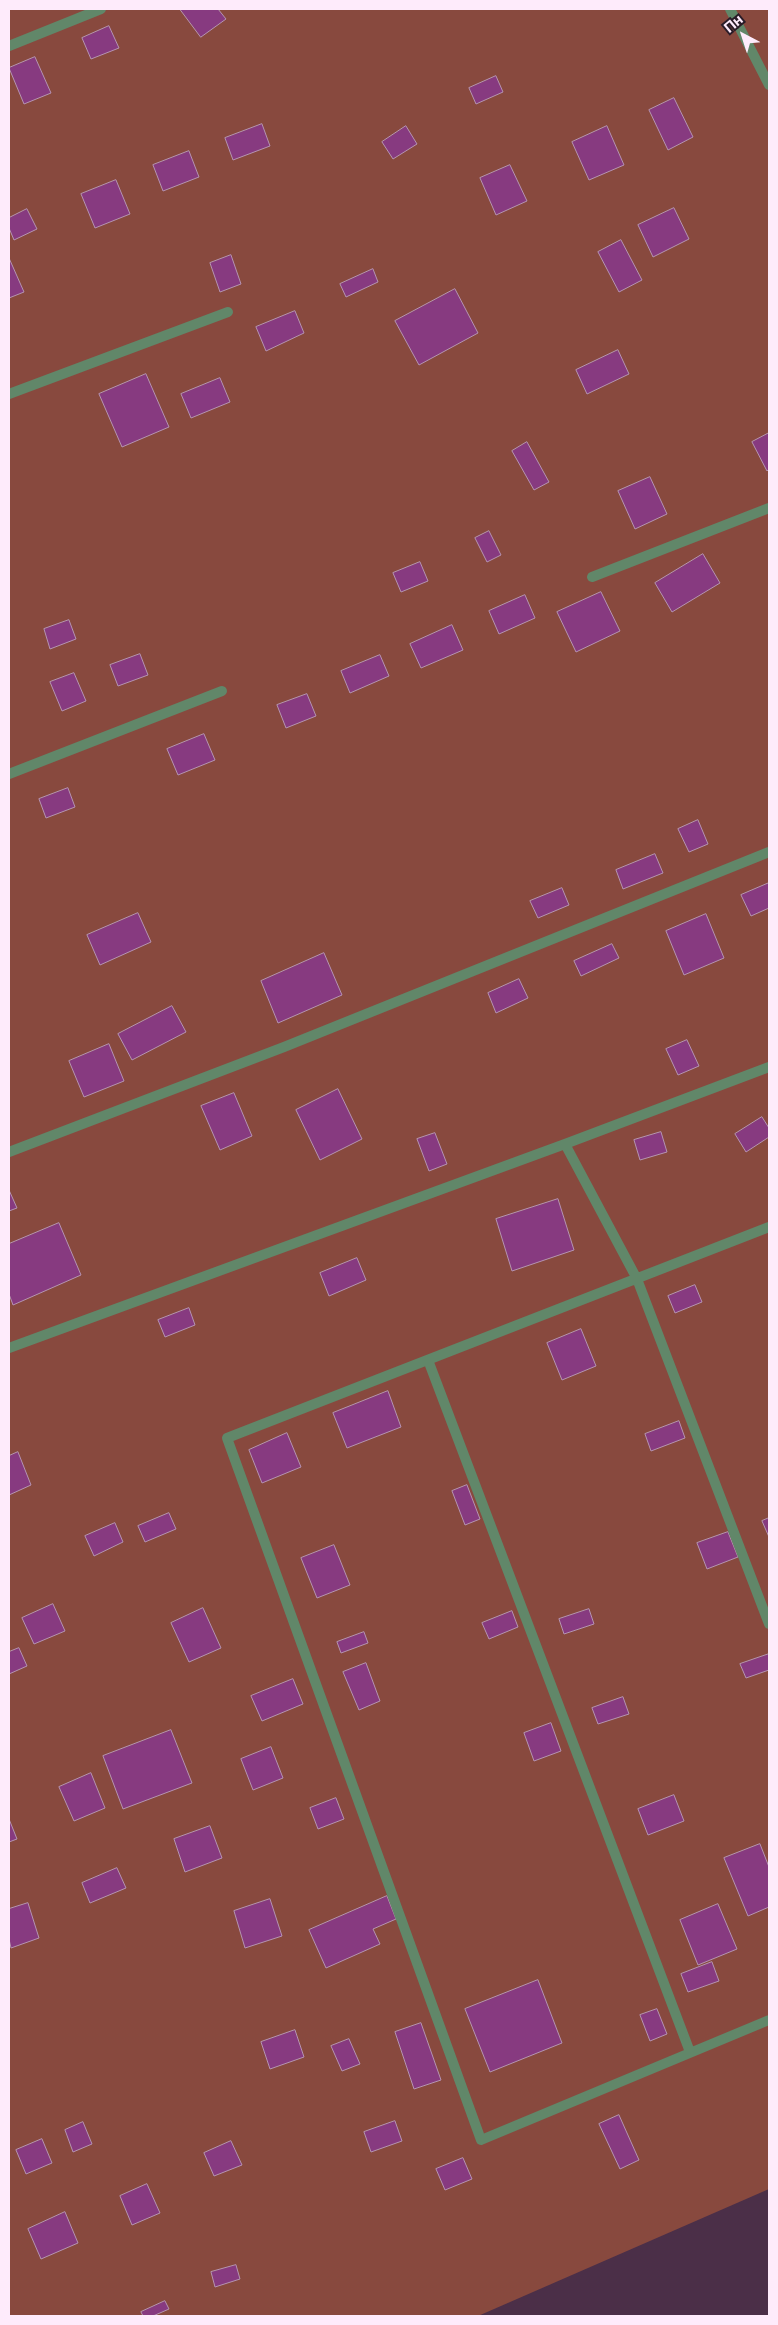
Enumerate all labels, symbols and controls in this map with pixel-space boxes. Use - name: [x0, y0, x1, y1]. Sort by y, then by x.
- north arrow: [718, 10, 768, 60]
- text: Пн: [720, 10, 746, 36]

